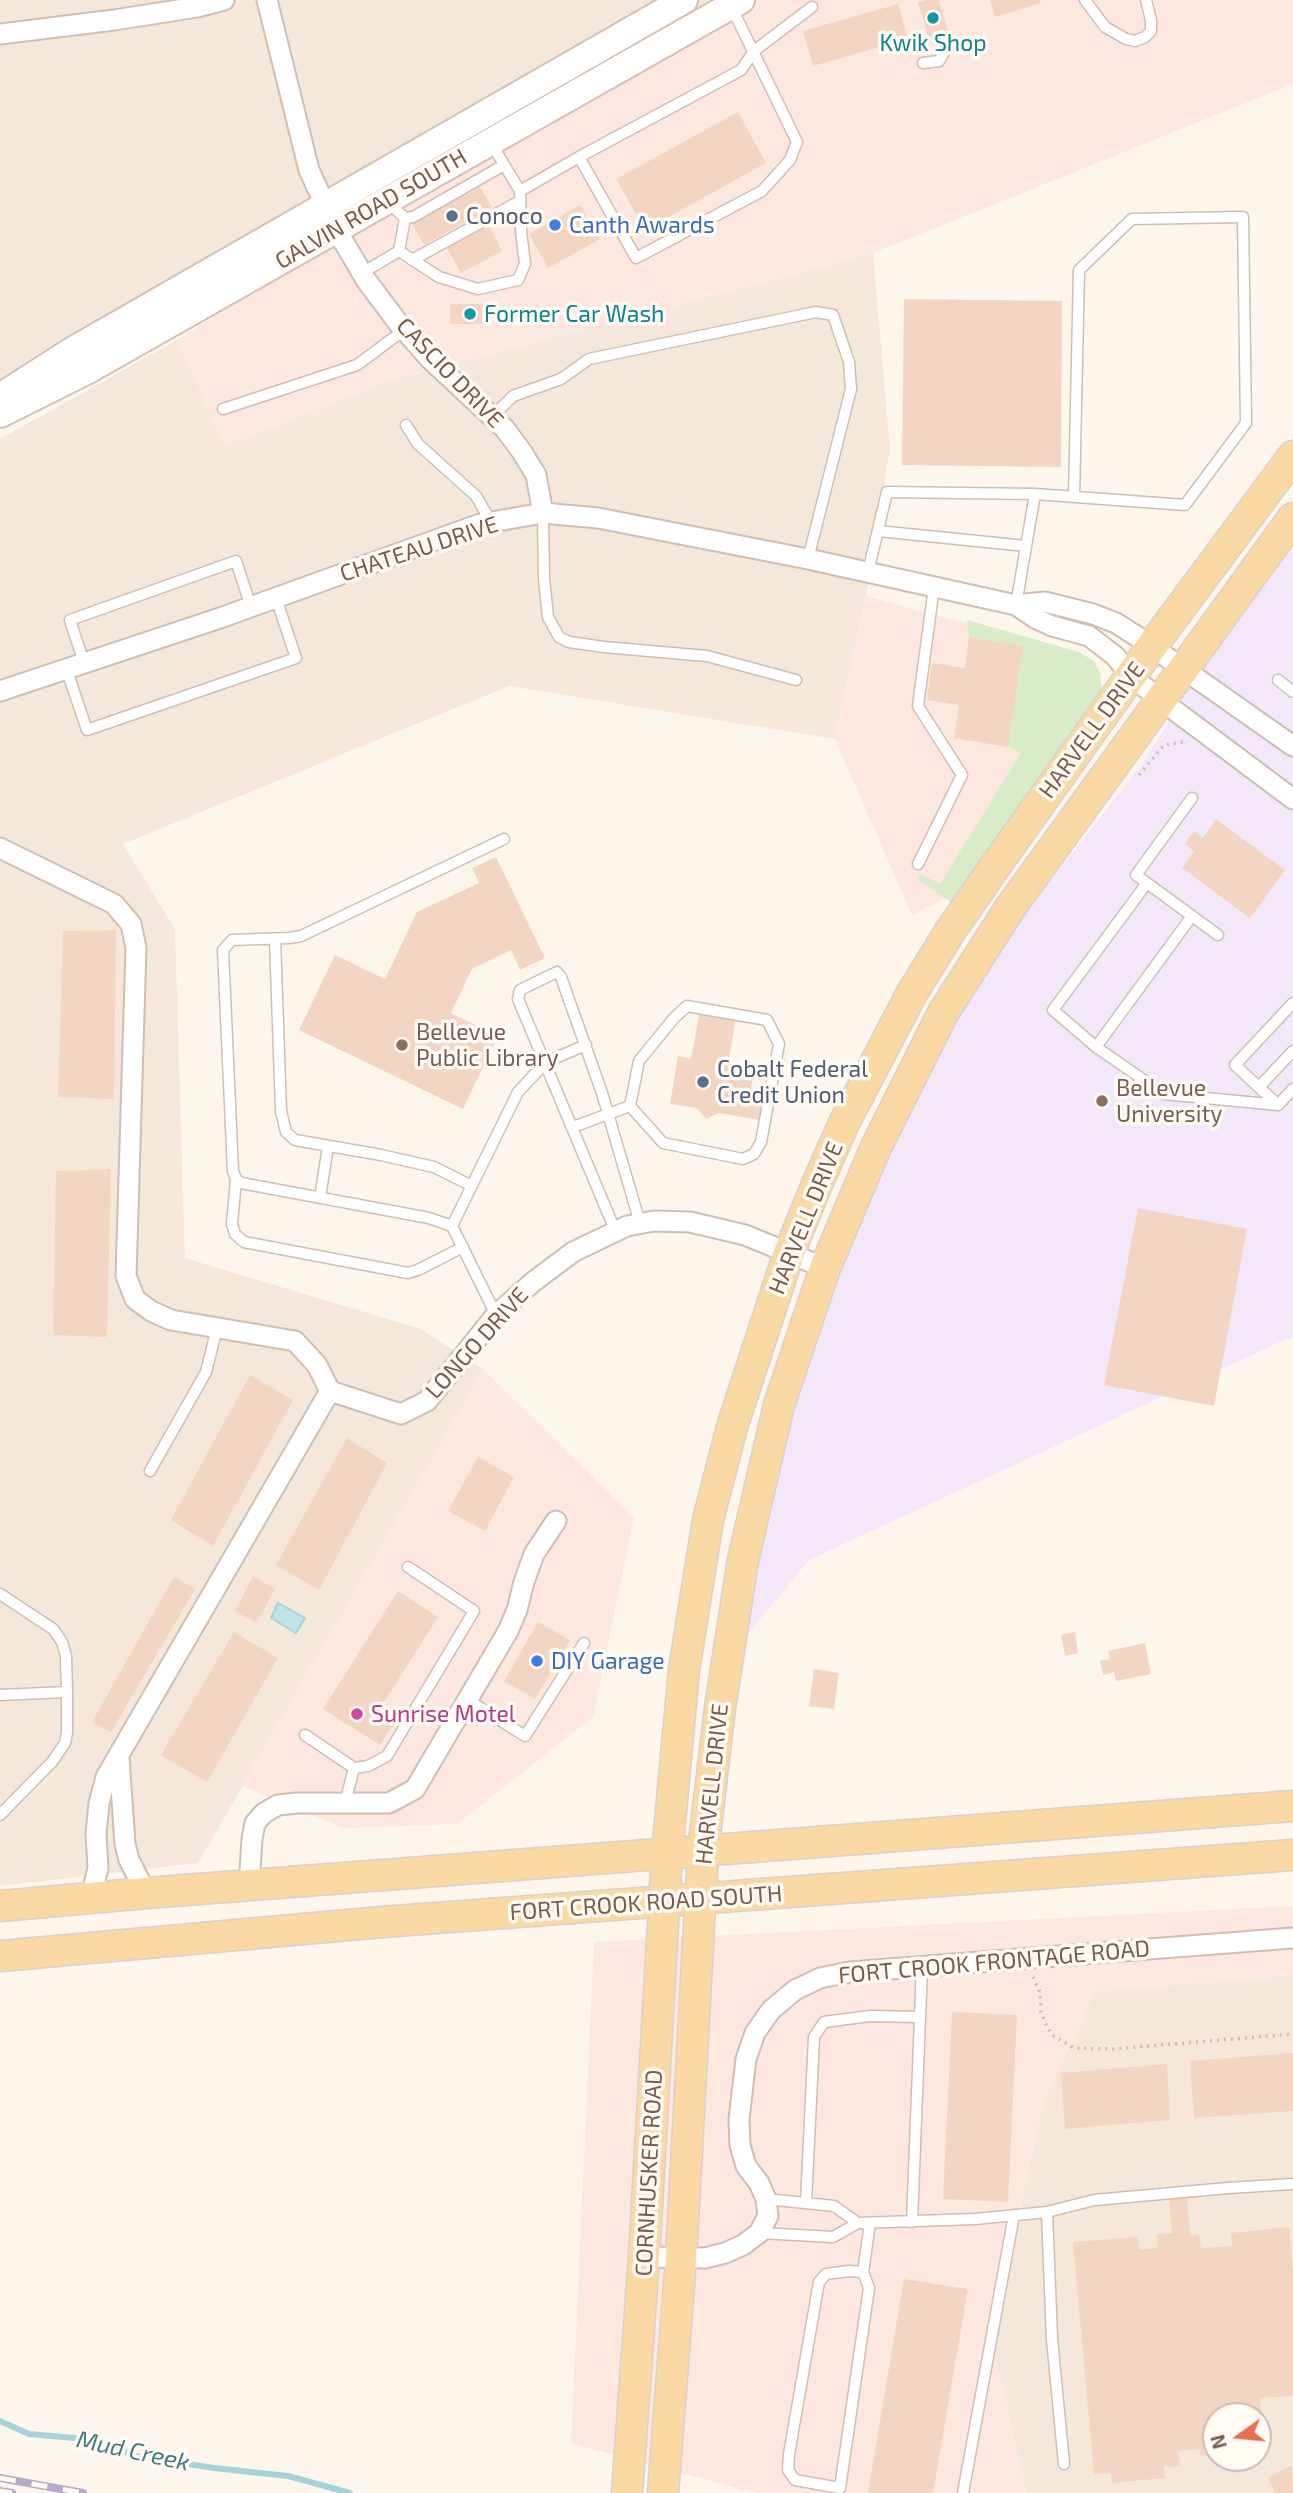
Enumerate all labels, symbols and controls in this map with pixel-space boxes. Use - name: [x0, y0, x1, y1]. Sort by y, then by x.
- marker: Kwik Shop: [925, 10, 941, 26]
- place label: Kwik Shop: [879, 29, 987, 57]
- street label: GALVIN ROAD SOUTH: [270, 143, 472, 275]
- place label: Conoco: [466, 202, 543, 230]
- marker: Conoco: [444, 208, 460, 224]
- place label: Canth Awards: [569, 211, 715, 239]
- marker: Canth Awards: [547, 217, 563, 233]
- place label: Former Car Wash: [484, 300, 664, 328]
- marker: Former Car Wash: [462, 306, 478, 322]
- street label: CASCIO DRIVE: [391, 312, 509, 434]
- street label: CHATEAU DRIVE: [336, 510, 502, 588]
- street label: HARVELL DRIVE: [1033, 656, 1151, 804]
- place label: Bellevue Public Library: [416, 1018, 559, 1072]
- marker: Bellevue Public Library: [394, 1037, 410, 1053]
- place label: Cobalt Federal Credit Union: [717, 1055, 868, 1109]
- marker: Cobalt Federal Credit Union: [695, 1074, 711, 1090]
- place label: Bellevue University: [1116, 1074, 1222, 1128]
- marker: Bellevue University: [1094, 1093, 1110, 1109]
- street label: HARVELL DRIVE: [763, 1138, 849, 1298]
- street label: LONGO DRIVE: [420, 1282, 534, 1404]
- place label: DIY Garage: [551, 1647, 665, 1675]
- marker: DIY Garage: [529, 1653, 545, 1669]
- place label: Sunrise Motel: [371, 1700, 516, 1728]
- street label: HARVELL DRIVE: [690, 1702, 734, 1866]
- marker: Sunrise Motel: [349, 1706, 365, 1722]
- street label: FORT CROOK ROAD SOUTH: [509, 1880, 783, 1926]
- street label: FORT CROOK FRONTAGE ROAD: [837, 1935, 1151, 1989]
- street label: CORNHUSKER ROAD: [630, 2069, 668, 2277]
- north arrow: [1202, 2402, 1272, 2472]
- water label: Mud Creek: [74, 2425, 192, 2477]
- text: N: [1205, 2432, 1231, 2452]

